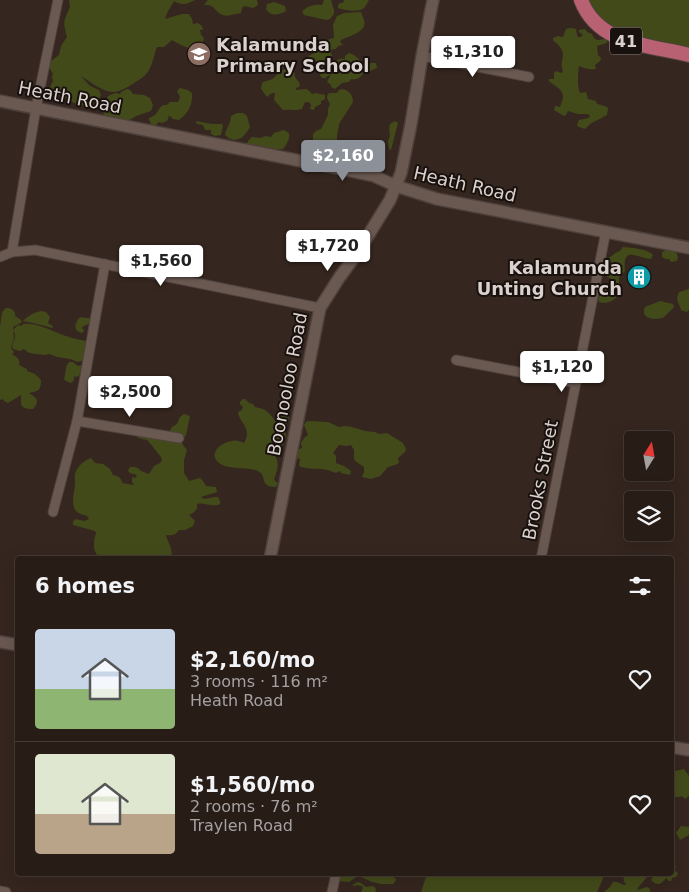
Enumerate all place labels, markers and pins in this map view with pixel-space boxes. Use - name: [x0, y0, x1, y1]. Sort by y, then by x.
- place label: Kalamunda Primary School: [216, 34, 369, 76]
- pin: $1,310: [432, 36, 514, 78]
- school or university icon: Kalamunda Primary School: [186, 41, 212, 67]
- pin: $2,160: [302, 140, 384, 182]
- pin: $1,720: [287, 230, 369, 272]
- pin: $1,560: [120, 244, 202, 287]
- place label: Kalamunda Unting Church: [477, 257, 622, 299]
- building icon: Kalamunda Unting Church: [626, 264, 652, 290]
- pin: $1,120: [521, 350, 603, 393]
- pin: $2,500: [89, 376, 171, 418]

